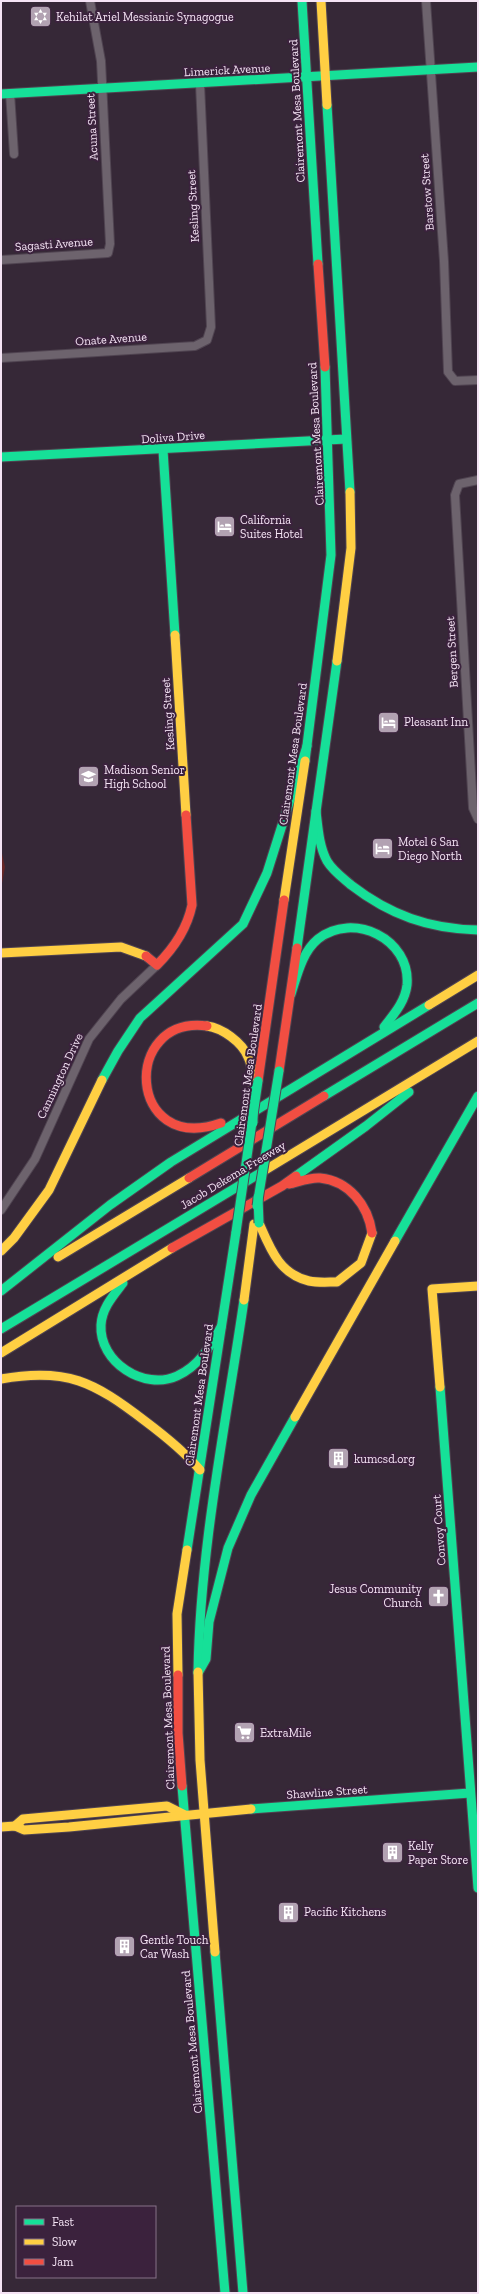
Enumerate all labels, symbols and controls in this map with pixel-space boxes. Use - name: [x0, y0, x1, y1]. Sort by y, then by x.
- synagogue icon: Kehilat Ariel Messianic Synagogue: [28, 4, 54, 30]
- place label: Kehilat Ariel Messianic Synagogue: [56, 10, 234, 24]
- street label: Clairemont Mesa Boulevard: [286, 39, 308, 183]
- street label: Limerick Avenue: [183, 61, 271, 79]
- street label: Acuna Street: [83, 93, 101, 161]
- street label: Barstow Street: [417, 153, 437, 231]
- street label: Kesling Street: [184, 169, 202, 243]
- street label: Sagasti Avenue: [15, 234, 94, 254]
- street label: Onate Avenue: [75, 329, 148, 348]
- street label: Clairemont Mesa Boulevard: [305, 362, 327, 506]
- street label: Doliva Drive: [141, 428, 206, 446]
- place label: California Suites Hotel: [240, 513, 303, 541]
- hotel icon: California Suites Hotel: [212, 514, 238, 540]
- street label: Bergen Street: [443, 615, 461, 688]
- street label: Kesling Street: [158, 677, 178, 751]
- street label: Clairemont Mesa Boulevard: [276, 682, 310, 826]
- hotel icon: Pleasant Inn: [376, 709, 402, 735]
- place label: Pleasant Inn: [404, 715, 468, 729]
- place label: Madison Senior High School: [104, 763, 185, 791]
- school or university icon: Madison Senior High School: [75, 764, 101, 790]
- place label: Motel 6 San Diego North: [398, 835, 462, 863]
- hotel icon: Motel 6 San Diego North: [369, 836, 395, 862]
- street label: Clairemont Mesa Boulevard: [231, 1003, 265, 1147]
- street label: Cannington Drive: [34, 1031, 86, 1121]
- street label: Jacob Dekema Freeway: [178, 1138, 289, 1212]
- street label: Clairemont Mesa Boulevard: [182, 1323, 216, 1467]
- building icon: kumcsd.org: [326, 1446, 352, 1472]
- place label: kumcsd.org: [354, 1452, 415, 1466]
- street label: Convoy Court: [429, 1494, 448, 1566]
- place label: Jesus Community Church: [329, 1582, 423, 1610]
- church icon: Jesus Community Church: [425, 1583, 451, 1609]
- street label: Clairemont Mesa Boulevard: [158, 1646, 177, 1790]
- supermarket icon: ExtraMile: [232, 1720, 258, 1746]
- place label: ExtraMile: [260, 1726, 312, 1740]
- street label: Shawline Street: [286, 1782, 369, 1802]
- place label: Kelly Paper Store: [408, 1839, 468, 1867]
- building icon: Kelly Paper Store: [379, 1840, 405, 1866]
- building icon: Pacific Kitchens: [276, 1899, 302, 1925]
- place label: Pacific Kitchens: [304, 1905, 386, 1919]
- place label: Gentle Touch Car Wash: [140, 1933, 209, 1961]
- building icon: Gentle Touch Car Wash: [111, 1934, 137, 1960]
- street label: Clairemont Mesa Boulevard: [179, 1970, 205, 2114]
- legend: [16, 2206, 156, 2278]
- text: Fast: [52, 2215, 75, 2229]
- text: Slow: [52, 2235, 78, 2249]
- text: Jam: [52, 2255, 74, 2269]

